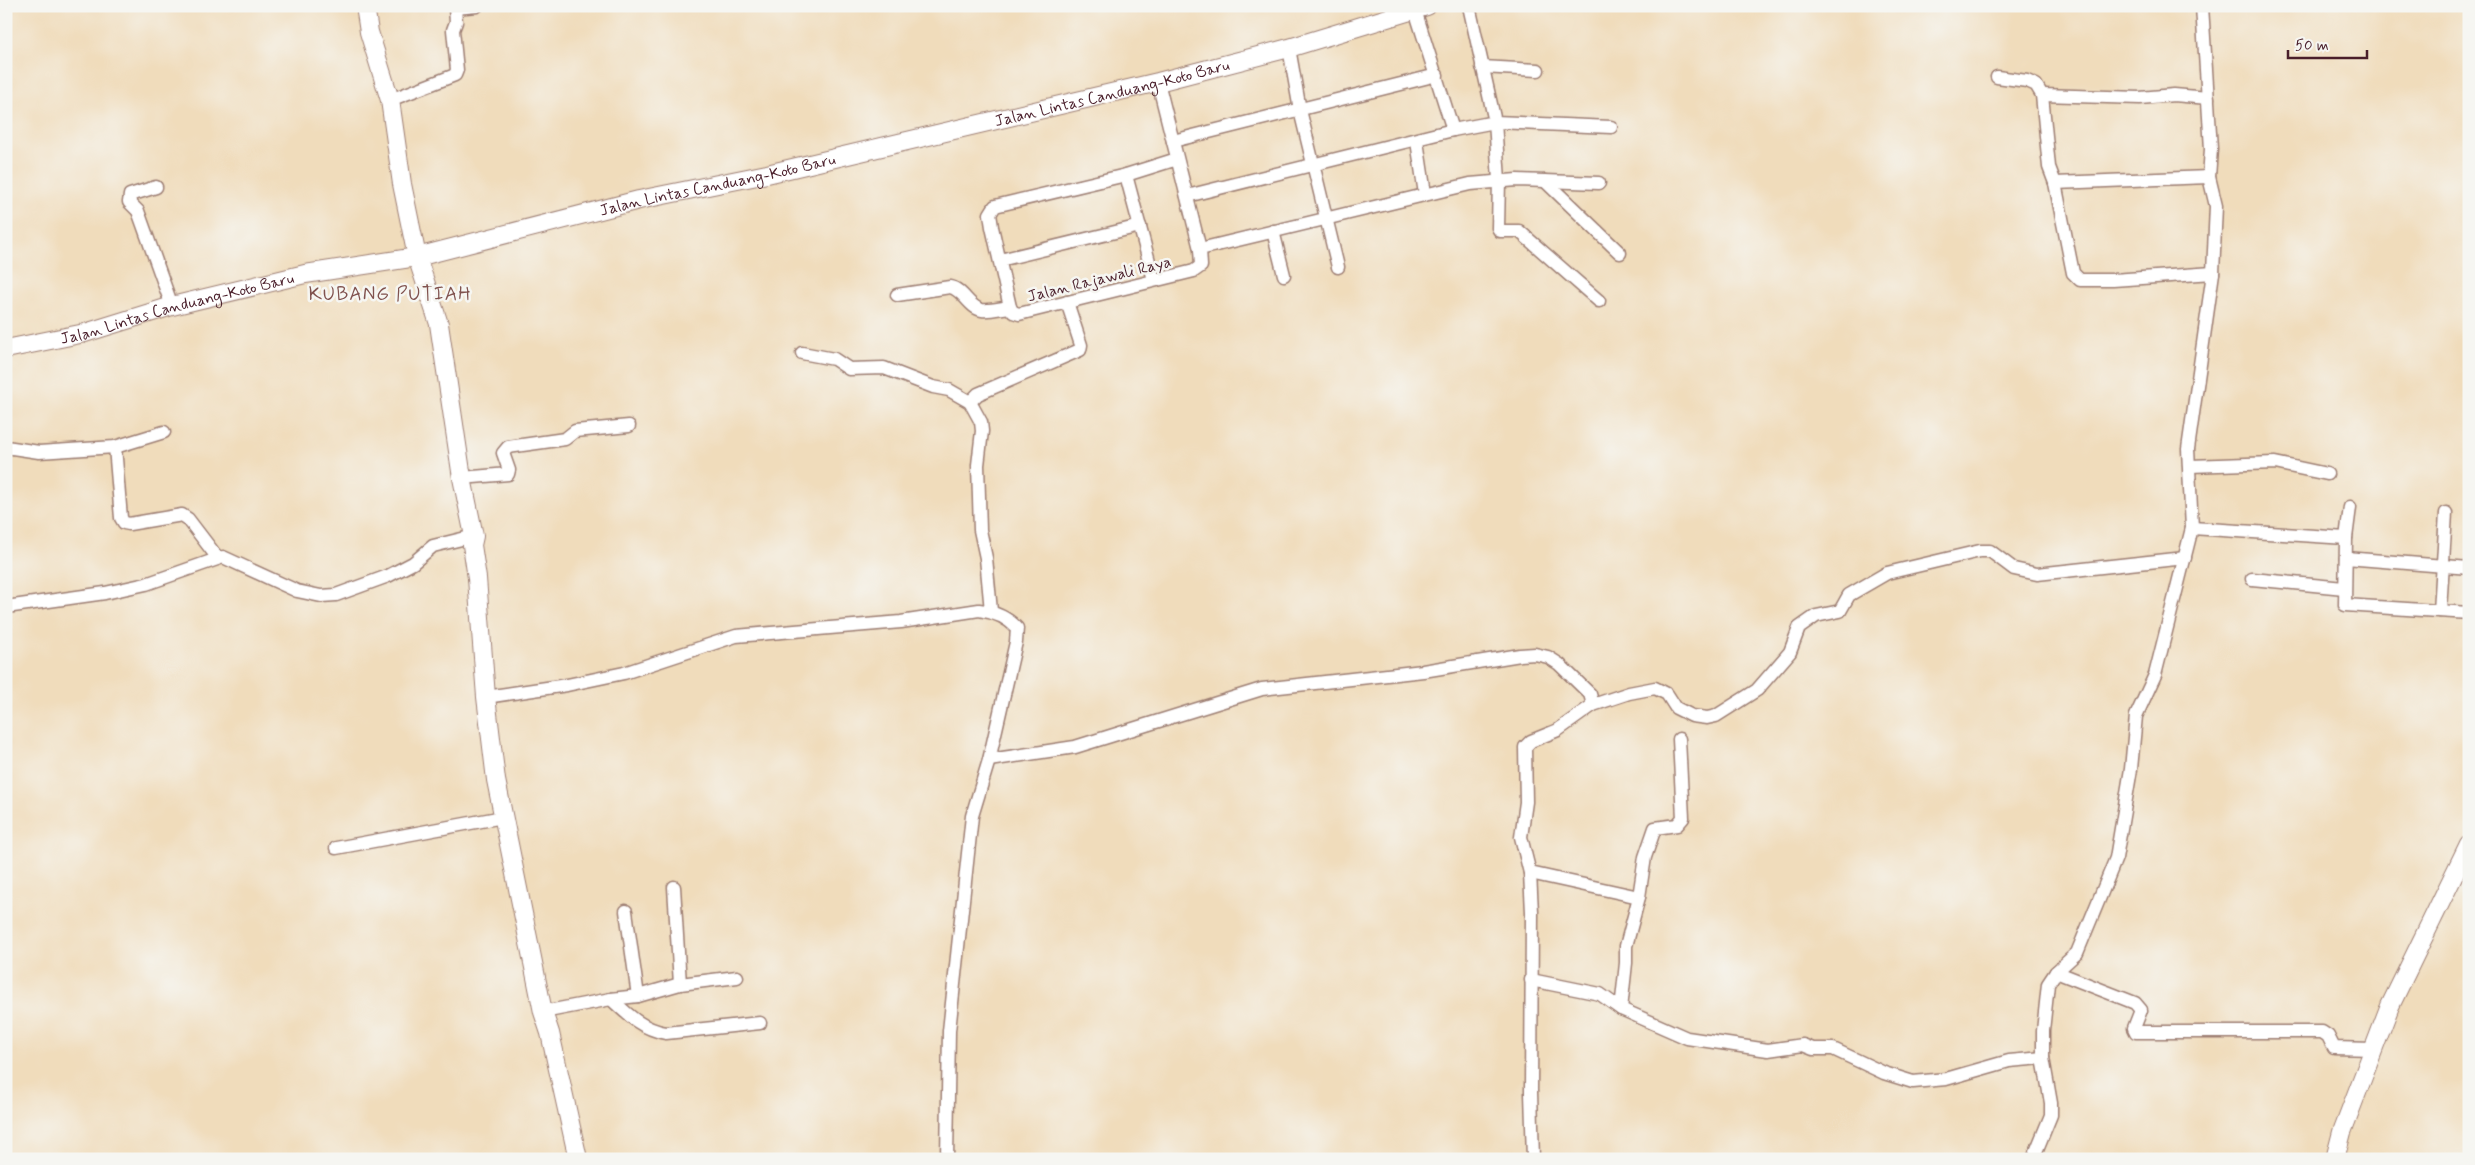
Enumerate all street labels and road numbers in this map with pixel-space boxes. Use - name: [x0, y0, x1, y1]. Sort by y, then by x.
- street label: Jalan Lintas Canduang-Koto Baru: [993, 55, 1232, 132]
- street label: Jalan Lintas Canduang-Koto Baru: [598, 149, 838, 222]
- street label: Jalan Rajawali Raya: [1025, 251, 1173, 307]
- street label: Jalan Lintas Canduang-Koto Baru: [59, 268, 296, 350]

